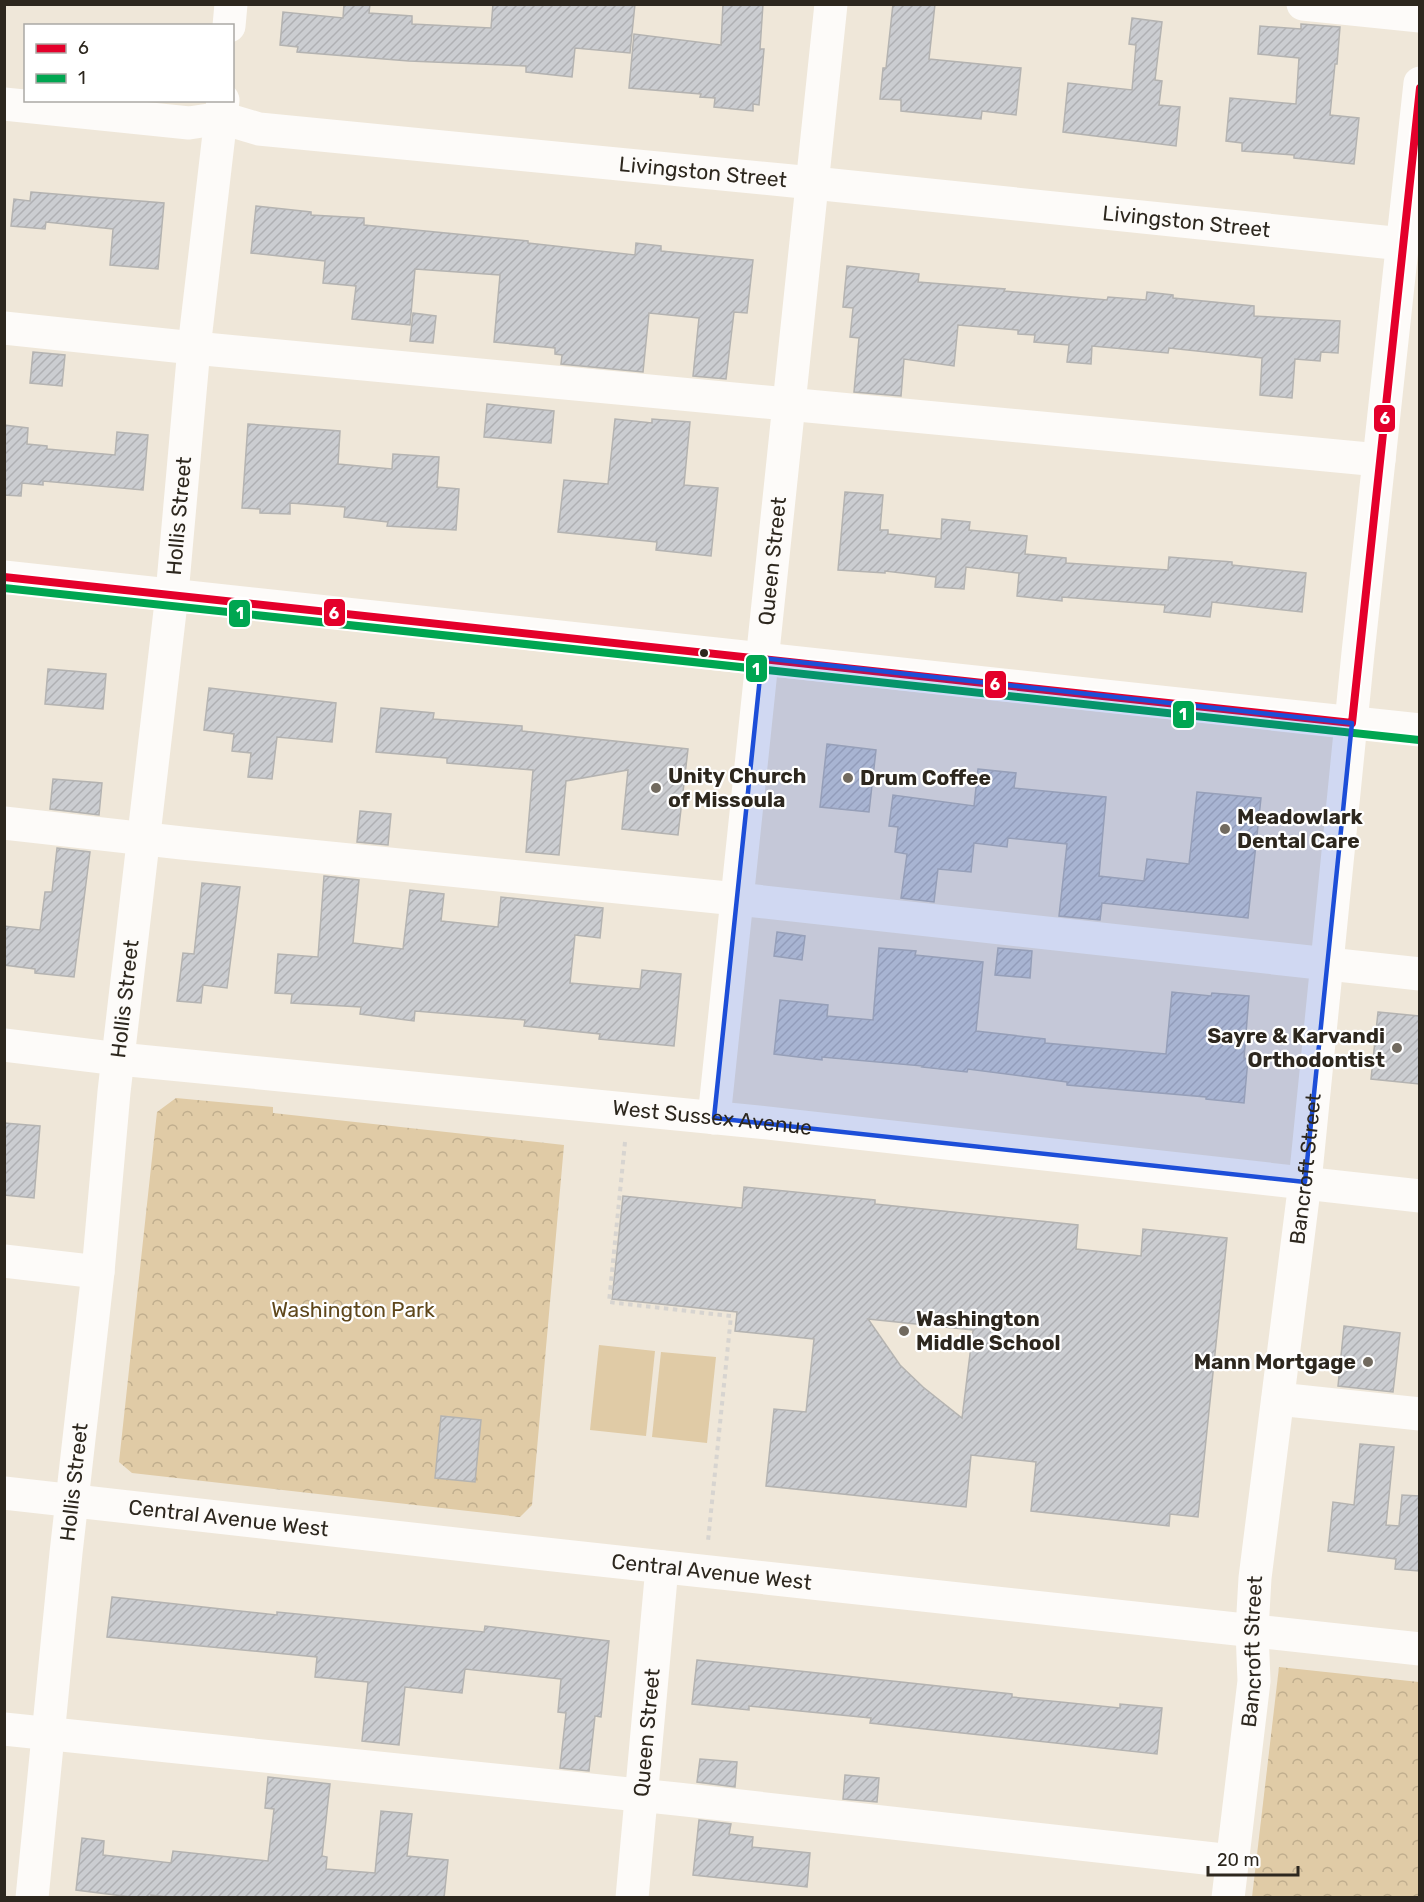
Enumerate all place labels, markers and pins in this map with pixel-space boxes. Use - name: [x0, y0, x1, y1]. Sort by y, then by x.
- unlabelled marker: [698, 647, 710, 659]
- place label: Unity Church of Missoula: [668, 763, 806, 812]
- place label: Drum Coffee: [860, 765, 991, 790]
- marker: Drum Coffee: [841, 771, 855, 785]
- marker: Unity Church of Missoula: [649, 781, 663, 795]
- place label: Meadowlark Dental Care: [1237, 804, 1364, 853]
- marker: Meadowlark Dental Care: [1218, 822, 1232, 836]
- place label: Sayre & Karvandi Orthodontist: [1207, 1023, 1385, 1072]
- marker: Sayre & Karvandi Orthodontist: [1390, 1041, 1404, 1055]
- place label: Washington Middle School: [916, 1306, 1060, 1355]
- marker: Washington Middle School: [897, 1324, 911, 1338]
- place label: Mann Mortgage: [1194, 1349, 1356, 1374]
- marker: Mann Mortgage: [1361, 1355, 1375, 1369]

